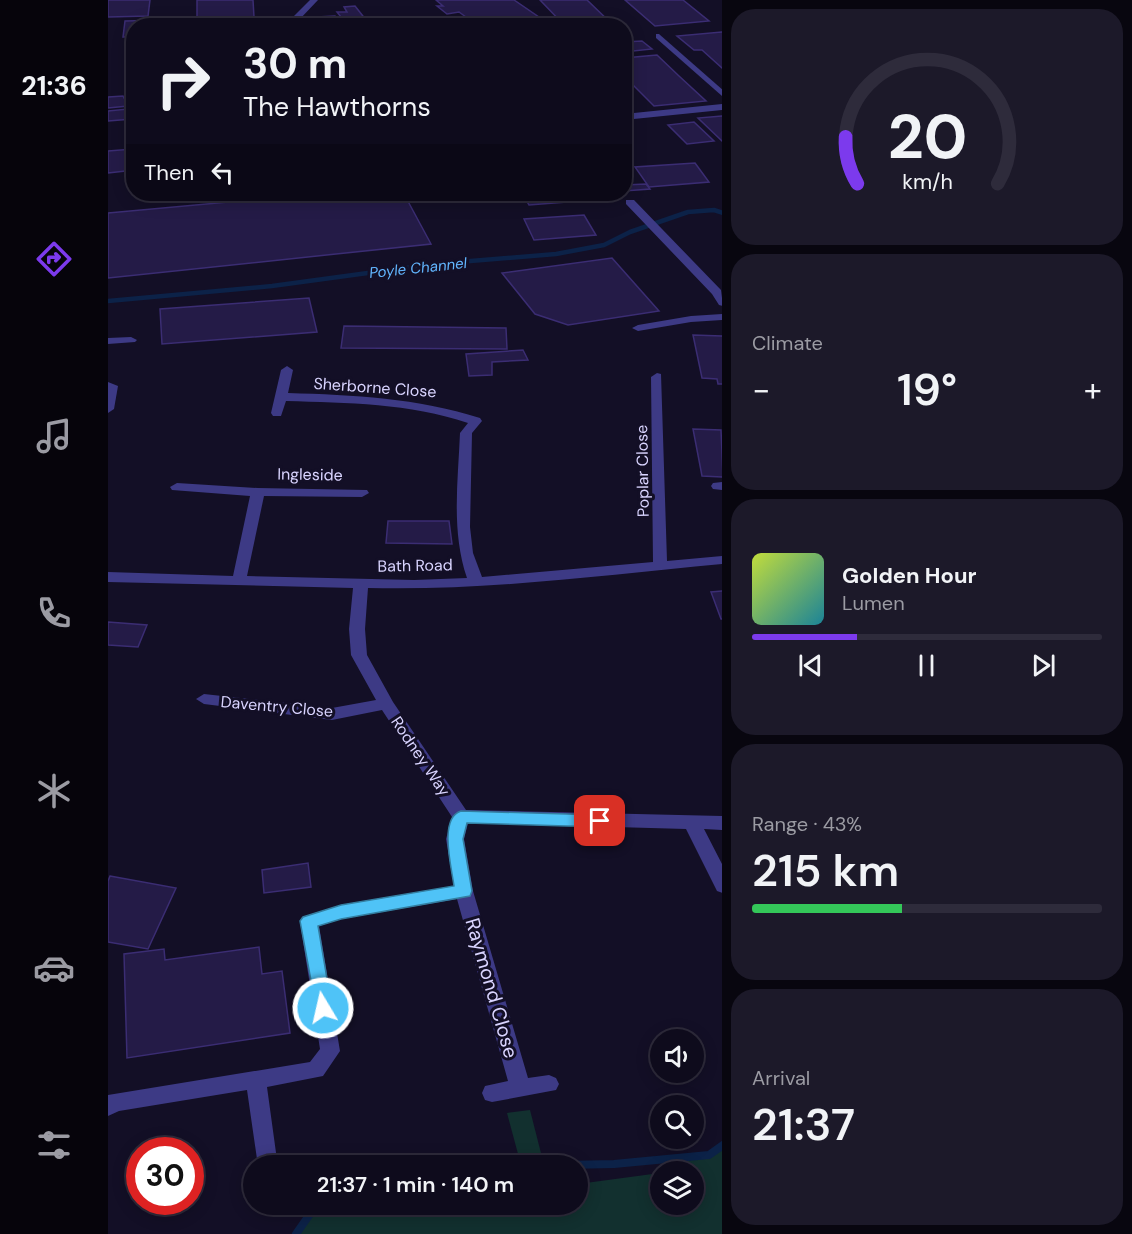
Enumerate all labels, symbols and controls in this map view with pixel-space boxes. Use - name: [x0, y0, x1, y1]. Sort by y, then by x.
- text: 30 m: [243, 36, 347, 91]
- icon: right: [144, 42, 222, 120]
- text: 21:36: [21, 68, 87, 103]
- text: The Hawthorns: [243, 89, 431, 124]
- text: 20: [887, 96, 967, 177]
- icon: left: [206, 156, 239, 189]
- text: Then: [144, 158, 194, 187]
- text: km/h: [902, 168, 952, 196]
- icon: directions: [33, 238, 75, 280]
- water label: Poyle Channel: [368, 253, 469, 283]
- text: Climate: [752, 330, 823, 356]
- text: 19°: [897, 360, 957, 419]
- text: −: [752, 368, 770, 411]
- text: +: [1084, 368, 1102, 411]
- street label: Sherborne Close: [313, 373, 437, 402]
- icon: music: [33, 415, 75, 457]
- street label: Poplar Close: [631, 425, 654, 517]
- street label: Ingleside: [277, 463, 343, 486]
- street label: Bath Road: [377, 554, 453, 577]
- text: Golden Hour: [842, 561, 977, 590]
- text: Lumen: [842, 590, 905, 616]
- icon: phone: [33, 592, 75, 634]
- icon: previous: [794, 649, 827, 682]
- icon: pause: [910, 649, 943, 682]
- icon: next: [1027, 649, 1060, 682]
- street label: Daventry Close: [220, 691, 334, 722]
- street label: Rodney Way: [386, 712, 455, 800]
- icon: climate: [33, 770, 75, 812]
- pin: [574, 795, 625, 846]
- icon: arrive: [583, 804, 616, 837]
- text: Range · 43%: [752, 811, 862, 837]
- text: 215 km: [752, 841, 899, 900]
- street label: Raymond Close: [460, 915, 524, 1061]
- icon: car: [33, 947, 75, 989]
- position arrow: [291, 976, 355, 1040]
- map controls: [650, 1029, 704, 1215]
- button: sound: [650, 1029, 704, 1083]
- text: Arrival: [752, 1065, 810, 1091]
- button: search: [650, 1095, 704, 1149]
- text: 21:37: [752, 1095, 855, 1154]
- icon: filters: [33, 1124, 75, 1166]
- speed limit sign: 30: [126, 1137, 204, 1215]
- button: layers: [650, 1161, 704, 1215]
- text: 21:37 · 1 min · 140 m: [317, 1170, 514, 1199]

